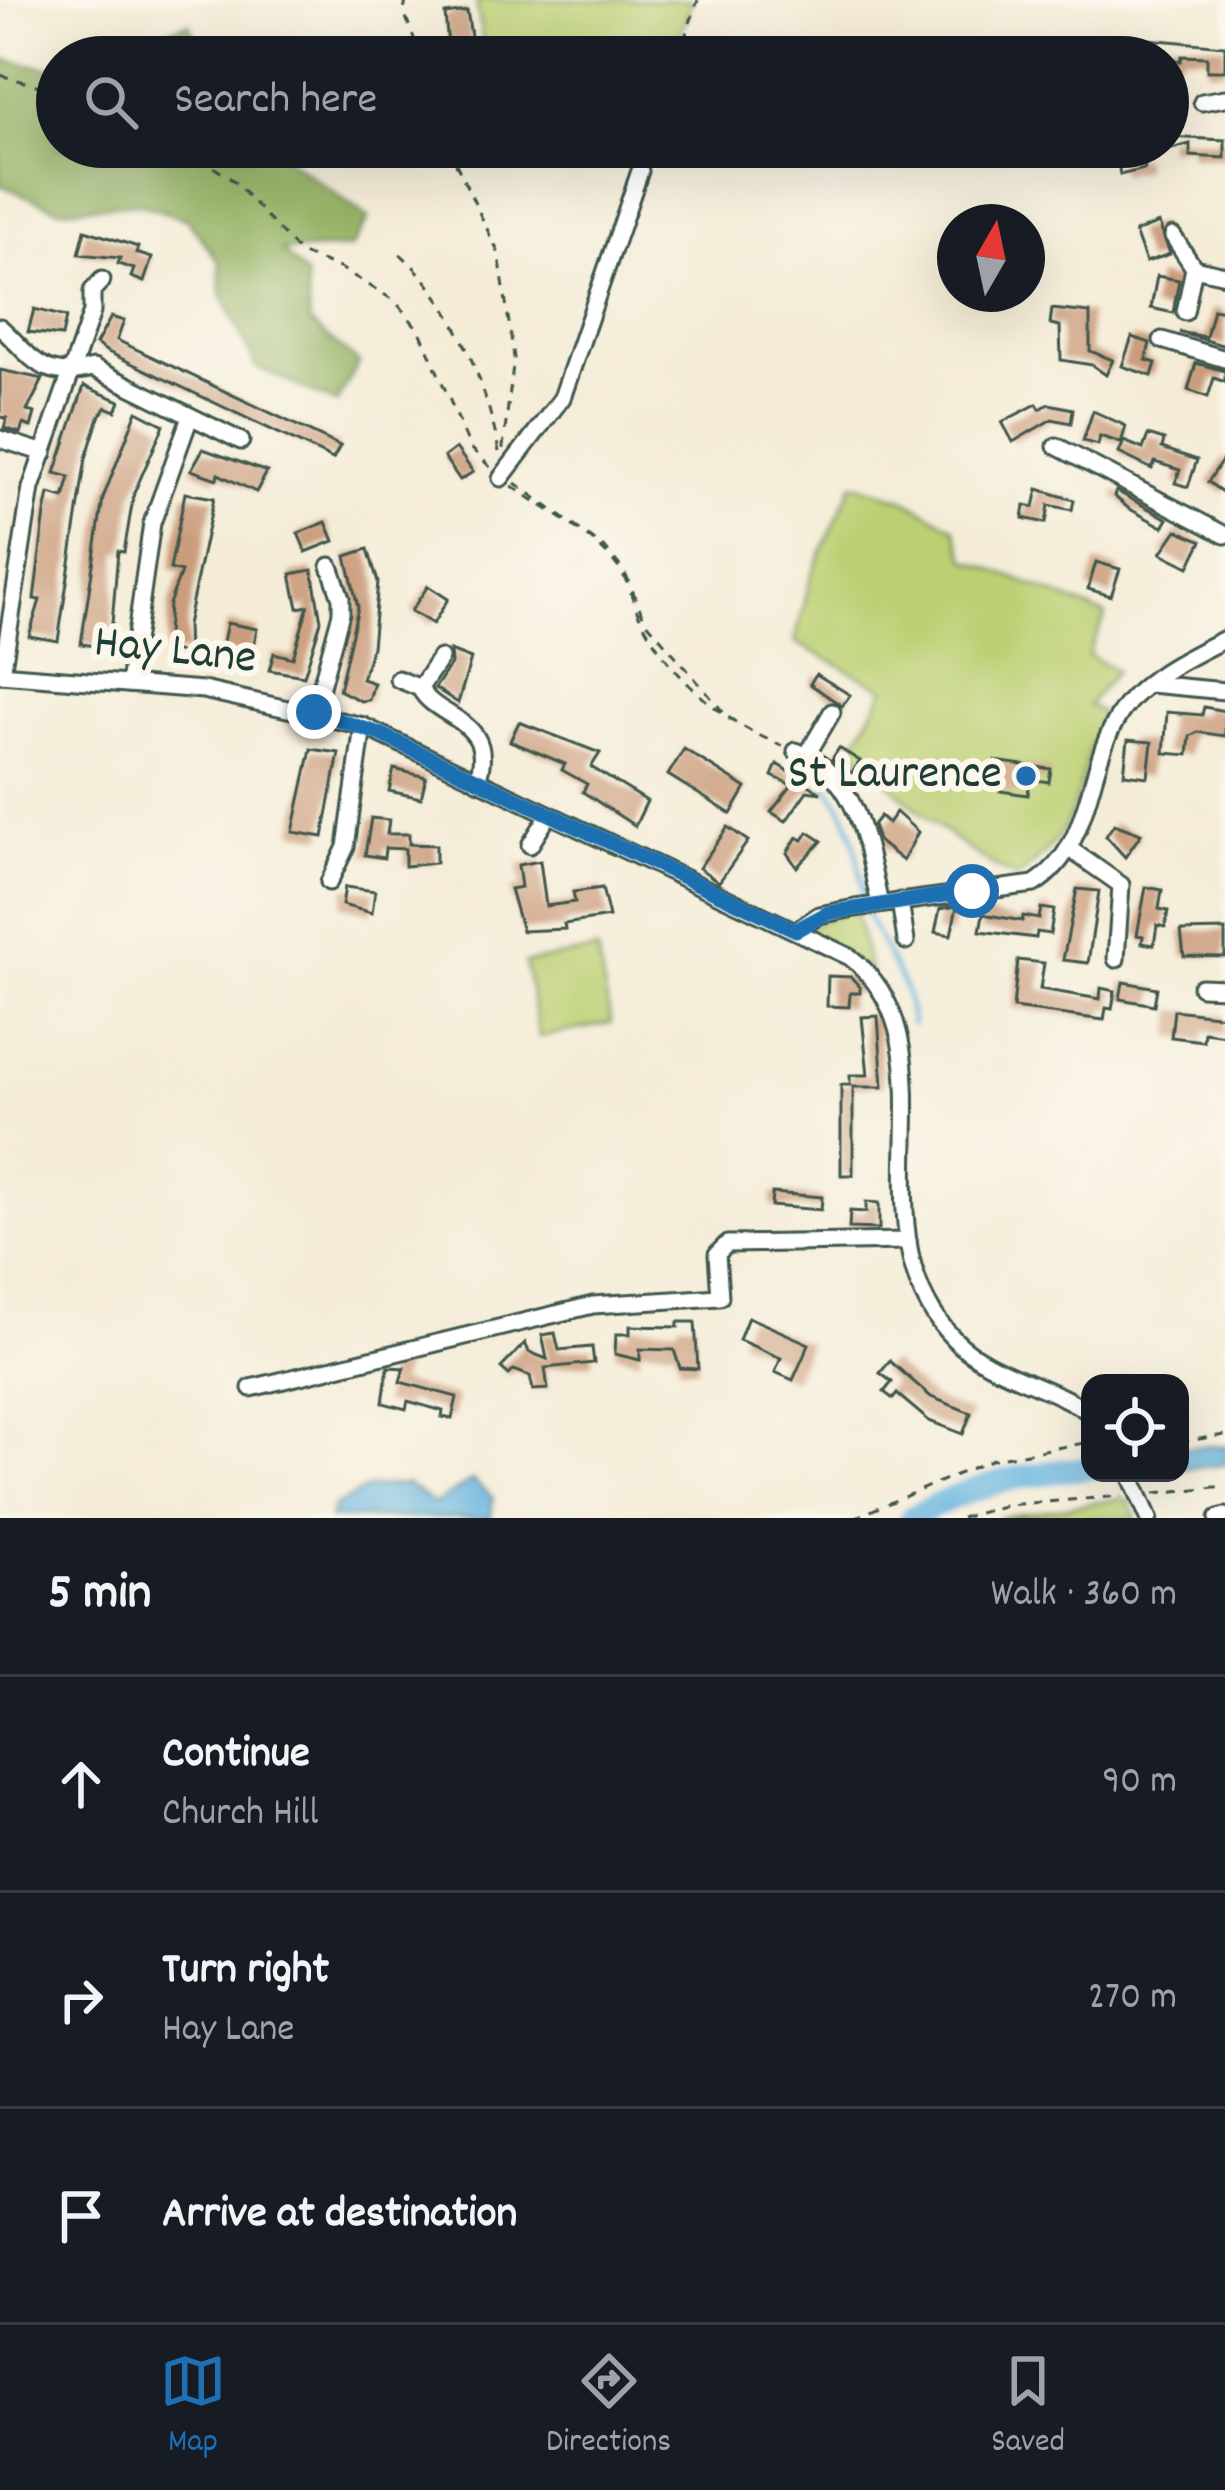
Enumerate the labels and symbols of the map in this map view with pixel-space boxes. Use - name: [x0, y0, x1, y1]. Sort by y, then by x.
- north arrow: [937, 204, 1045, 312]
- street label: Hay Lane: [90, 610, 260, 696]
- route end: [287, 685, 341, 739]
- place label: St Laurence: [788, 742, 1002, 811]
- marker: St Laurence: [1013, 763, 1039, 789]
- route start: [945, 864, 999, 918]

